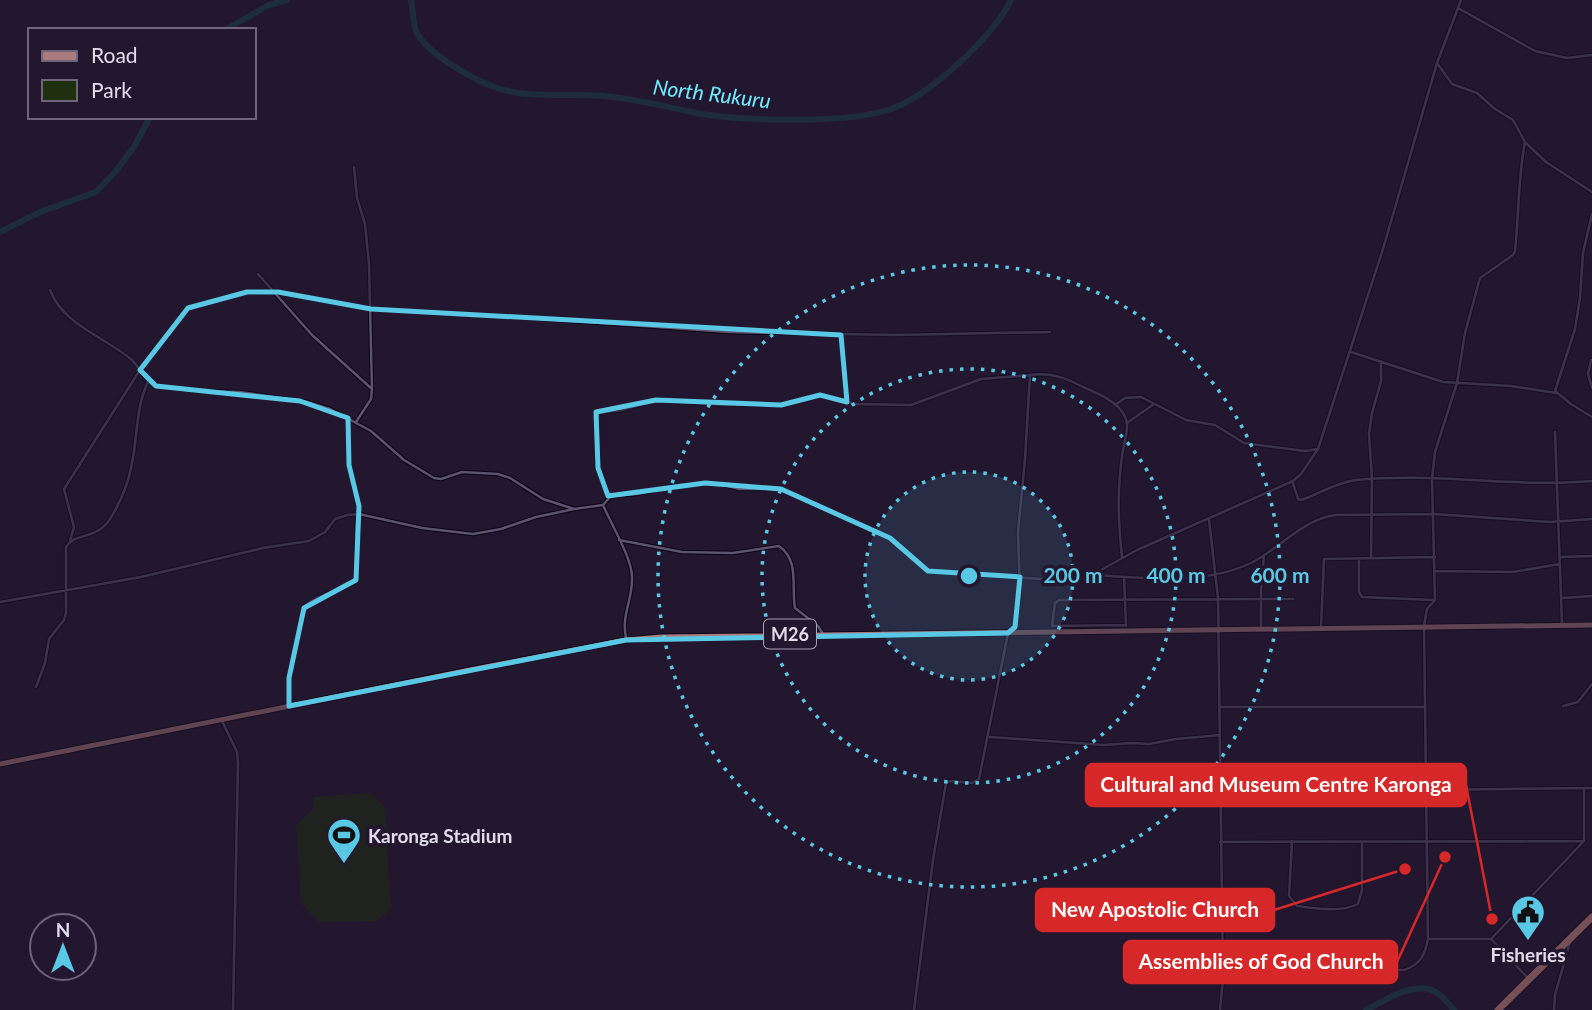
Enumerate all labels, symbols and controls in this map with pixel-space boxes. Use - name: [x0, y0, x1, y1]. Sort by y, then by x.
- legend: [28, 28, 256, 119]
- text: Road: [91, 42, 138, 67]
- water label: North Rukuru: [652, 73, 772, 113]
- text: Park: [91, 77, 132, 102]
- text: 200 m: [1043, 562, 1103, 587]
- text: 400 m: [1146, 562, 1206, 587]
- text: 600 m: [1250, 562, 1310, 587]
- centre of rings: [957, 564, 981, 588]
- road number: M26: [764, 620, 816, 648]
- callout: Cultural and Museum Centre Karonga: [1086, 764, 1466, 806]
- text: Cultural and Museum Centre Karonga: [1100, 771, 1452, 796]
- sports icon: Karonga Stadium: [325, 816, 363, 865]
- place label: Karonga Stadium: [368, 824, 512, 847]
- callout: New Apostolic Church: [1036, 889, 1274, 931]
- public building icon: Fisheries: [1509, 893, 1547, 942]
- text: New Apostolic Church: [1051, 896, 1259, 921]
- north arrow: [28, 912, 98, 982]
- text: N: [56, 918, 70, 941]
- callout: Assemblies of God Church: [1124, 941, 1397, 983]
- place label: Fisheries: [1490, 943, 1566, 966]
- text: Assemblies of God Church: [1137, 948, 1384, 973]

